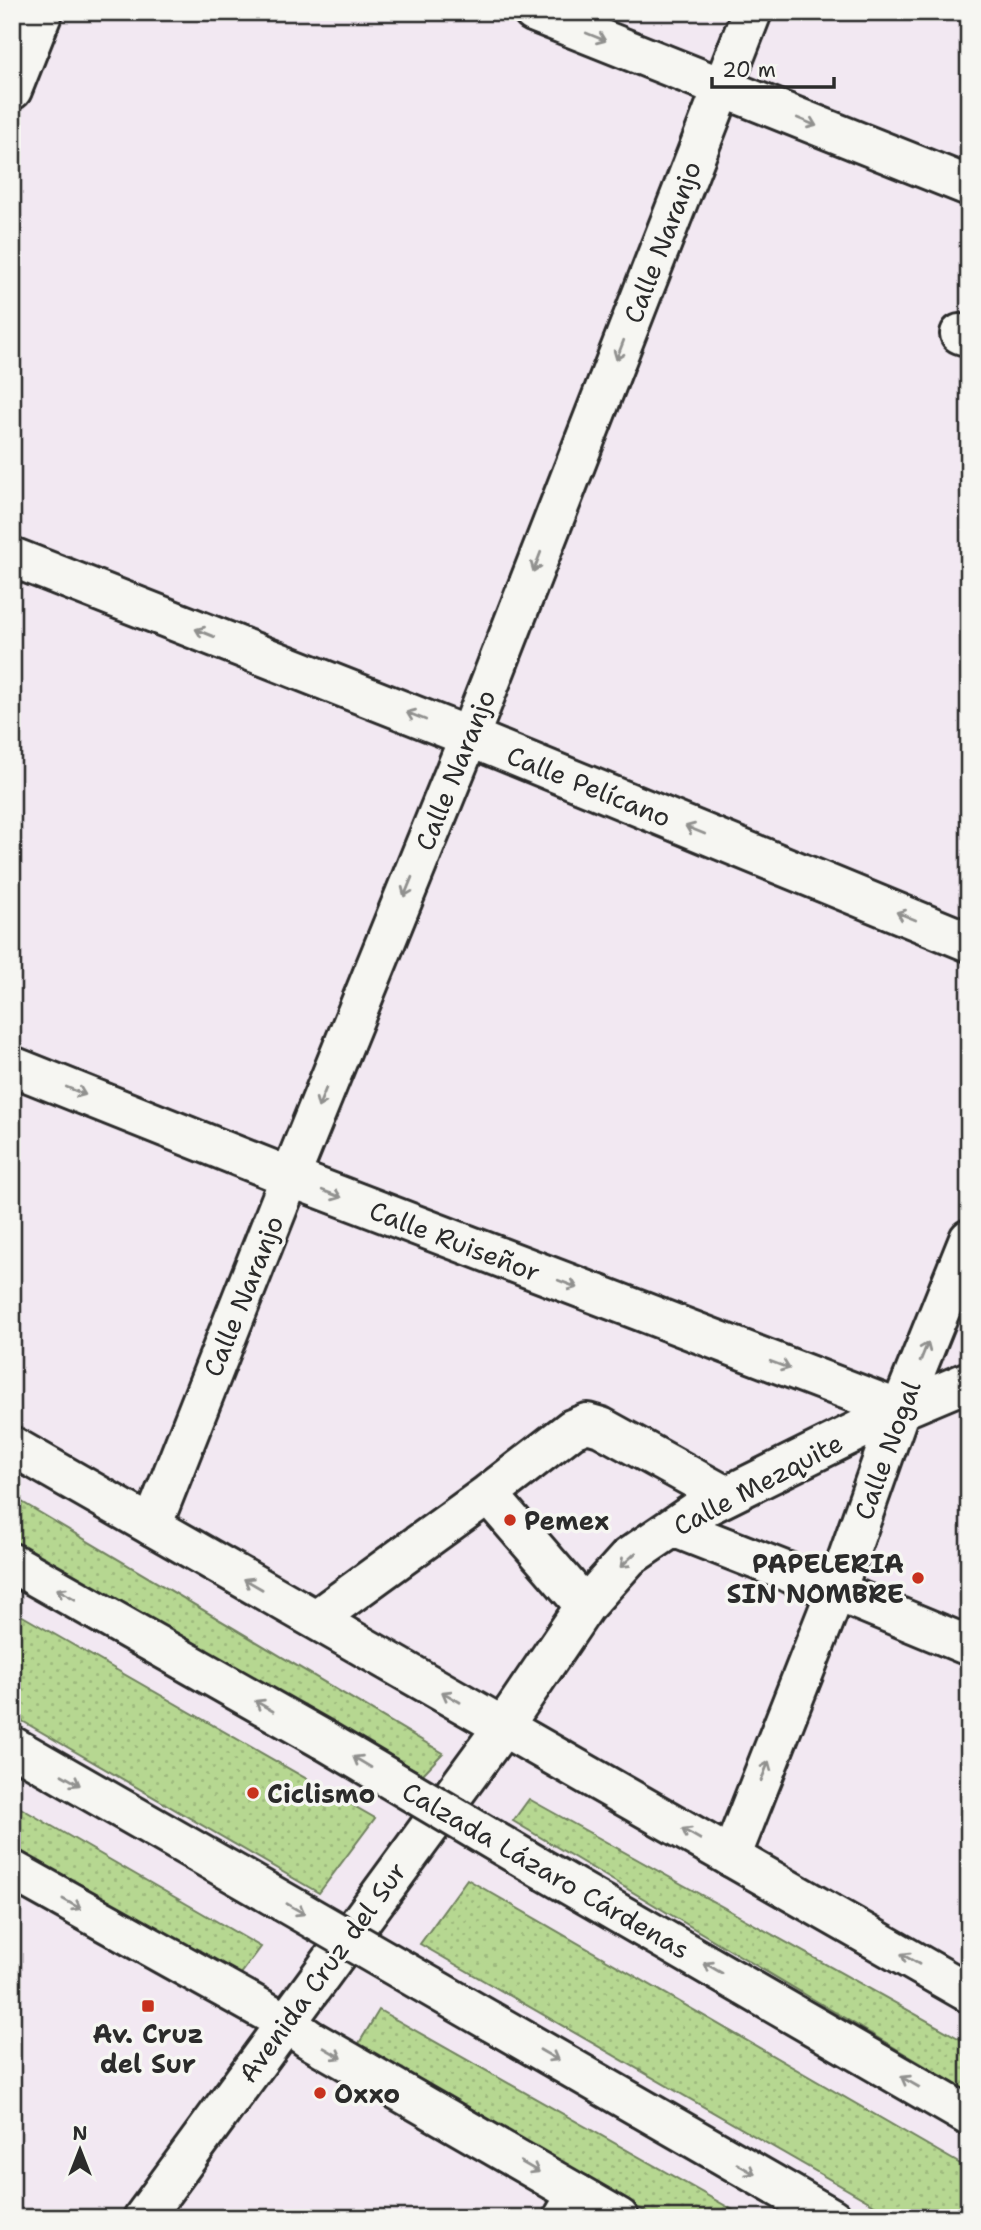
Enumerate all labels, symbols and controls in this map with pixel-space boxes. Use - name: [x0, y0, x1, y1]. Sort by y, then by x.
- one-way arrow: [585, 32, 606, 45]
- scale bar: [712, 46, 834, 90]
- text: 20 m: [722, 56, 776, 84]
- one-way arrow: [796, 116, 818, 129]
- street label: Calle Naranjo: [615, 156, 709, 328]
- one-way arrow: [613, 338, 625, 360]
- one-way arrow: [530, 550, 543, 572]
- one-way arrow: [194, 625, 216, 638]
- street label: Calle Naranjo: [407, 684, 503, 856]
- one-way arrow: [406, 709, 428, 722]
- street label: Calle Pelícano: [502, 737, 676, 835]
- one-way arrow: [685, 822, 706, 835]
- one-way arrow: [401, 876, 414, 897]
- one-way arrow: [895, 908, 917, 921]
- one-way arrow: [64, 1086, 86, 1099]
- one-way arrow: [315, 1086, 328, 1108]
- one-way arrow: [321, 1188, 343, 1201]
- street label: Calle Ruiseñor: [365, 1192, 545, 1290]
- street label: Calle Naranjo: [195, 1210, 291, 1382]
- one-way arrow: [556, 1278, 578, 1291]
- one-way arrow: [918, 1341, 931, 1363]
- one-way arrow: [769, 1359, 791, 1372]
- street label: Calle Nogal: [846, 1375, 928, 1524]
- street label: Calle Mezquite: [667, 1425, 849, 1543]
- place label: Pemex: [524, 1503, 609, 1538]
- marker: Pemex: [502, 1512, 518, 1528]
- place label: PAPELERIA SIN NOMBRE: [726, 1546, 904, 1611]
- one-way arrow: [620, 1552, 637, 1569]
- marker: PAPELERIA SIN NOMBRE: [910, 1570, 926, 1586]
- one-way arrow: [244, 1577, 264, 1591]
- one-way arrow: [57, 1587, 77, 1601]
- one-way arrow: [441, 1690, 461, 1704]
- one-way arrow: [255, 1699, 275, 1713]
- one-way arrow: [352, 1755, 372, 1769]
- one-way arrow: [760, 1760, 773, 1782]
- one-way arrow: [61, 1773, 81, 1787]
- street label: Calzada Lázaro Cárdenas: [396, 1773, 696, 1967]
- place label: Ciclismo: [267, 1776, 375, 1811]
- marker: Ciclismo: [245, 1785, 261, 1801]
- one-way arrow: [681, 1827, 701, 1841]
- street label: Avenida Cruz del Sur: [230, 1855, 414, 2089]
- one-way arrow: [61, 1898, 82, 1911]
- one-way arrow: [285, 1902, 305, 1916]
- one-way arrow: [900, 1952, 920, 1966]
- one-way arrow: [703, 1961, 723, 1975]
- marker: Av. Cruz del Sur: [140, 1998, 156, 2014]
- place label: Av. Cruz del Sur: [92, 2016, 204, 2081]
- one-way arrow: [322, 2047, 343, 2060]
- one-way arrow: [539, 2048, 559, 2062]
- one-way arrow: [900, 2075, 920, 2089]
- place label: Oxxo: [334, 2076, 400, 2111]
- marker: Oxxo: [312, 2085, 328, 2101]
- north arrow: [46, 2114, 116, 2184]
- text: N: [72, 2121, 88, 2146]
- one-way arrow: [520, 2160, 540, 2174]
- one-way arrow: [736, 2162, 756, 2176]

